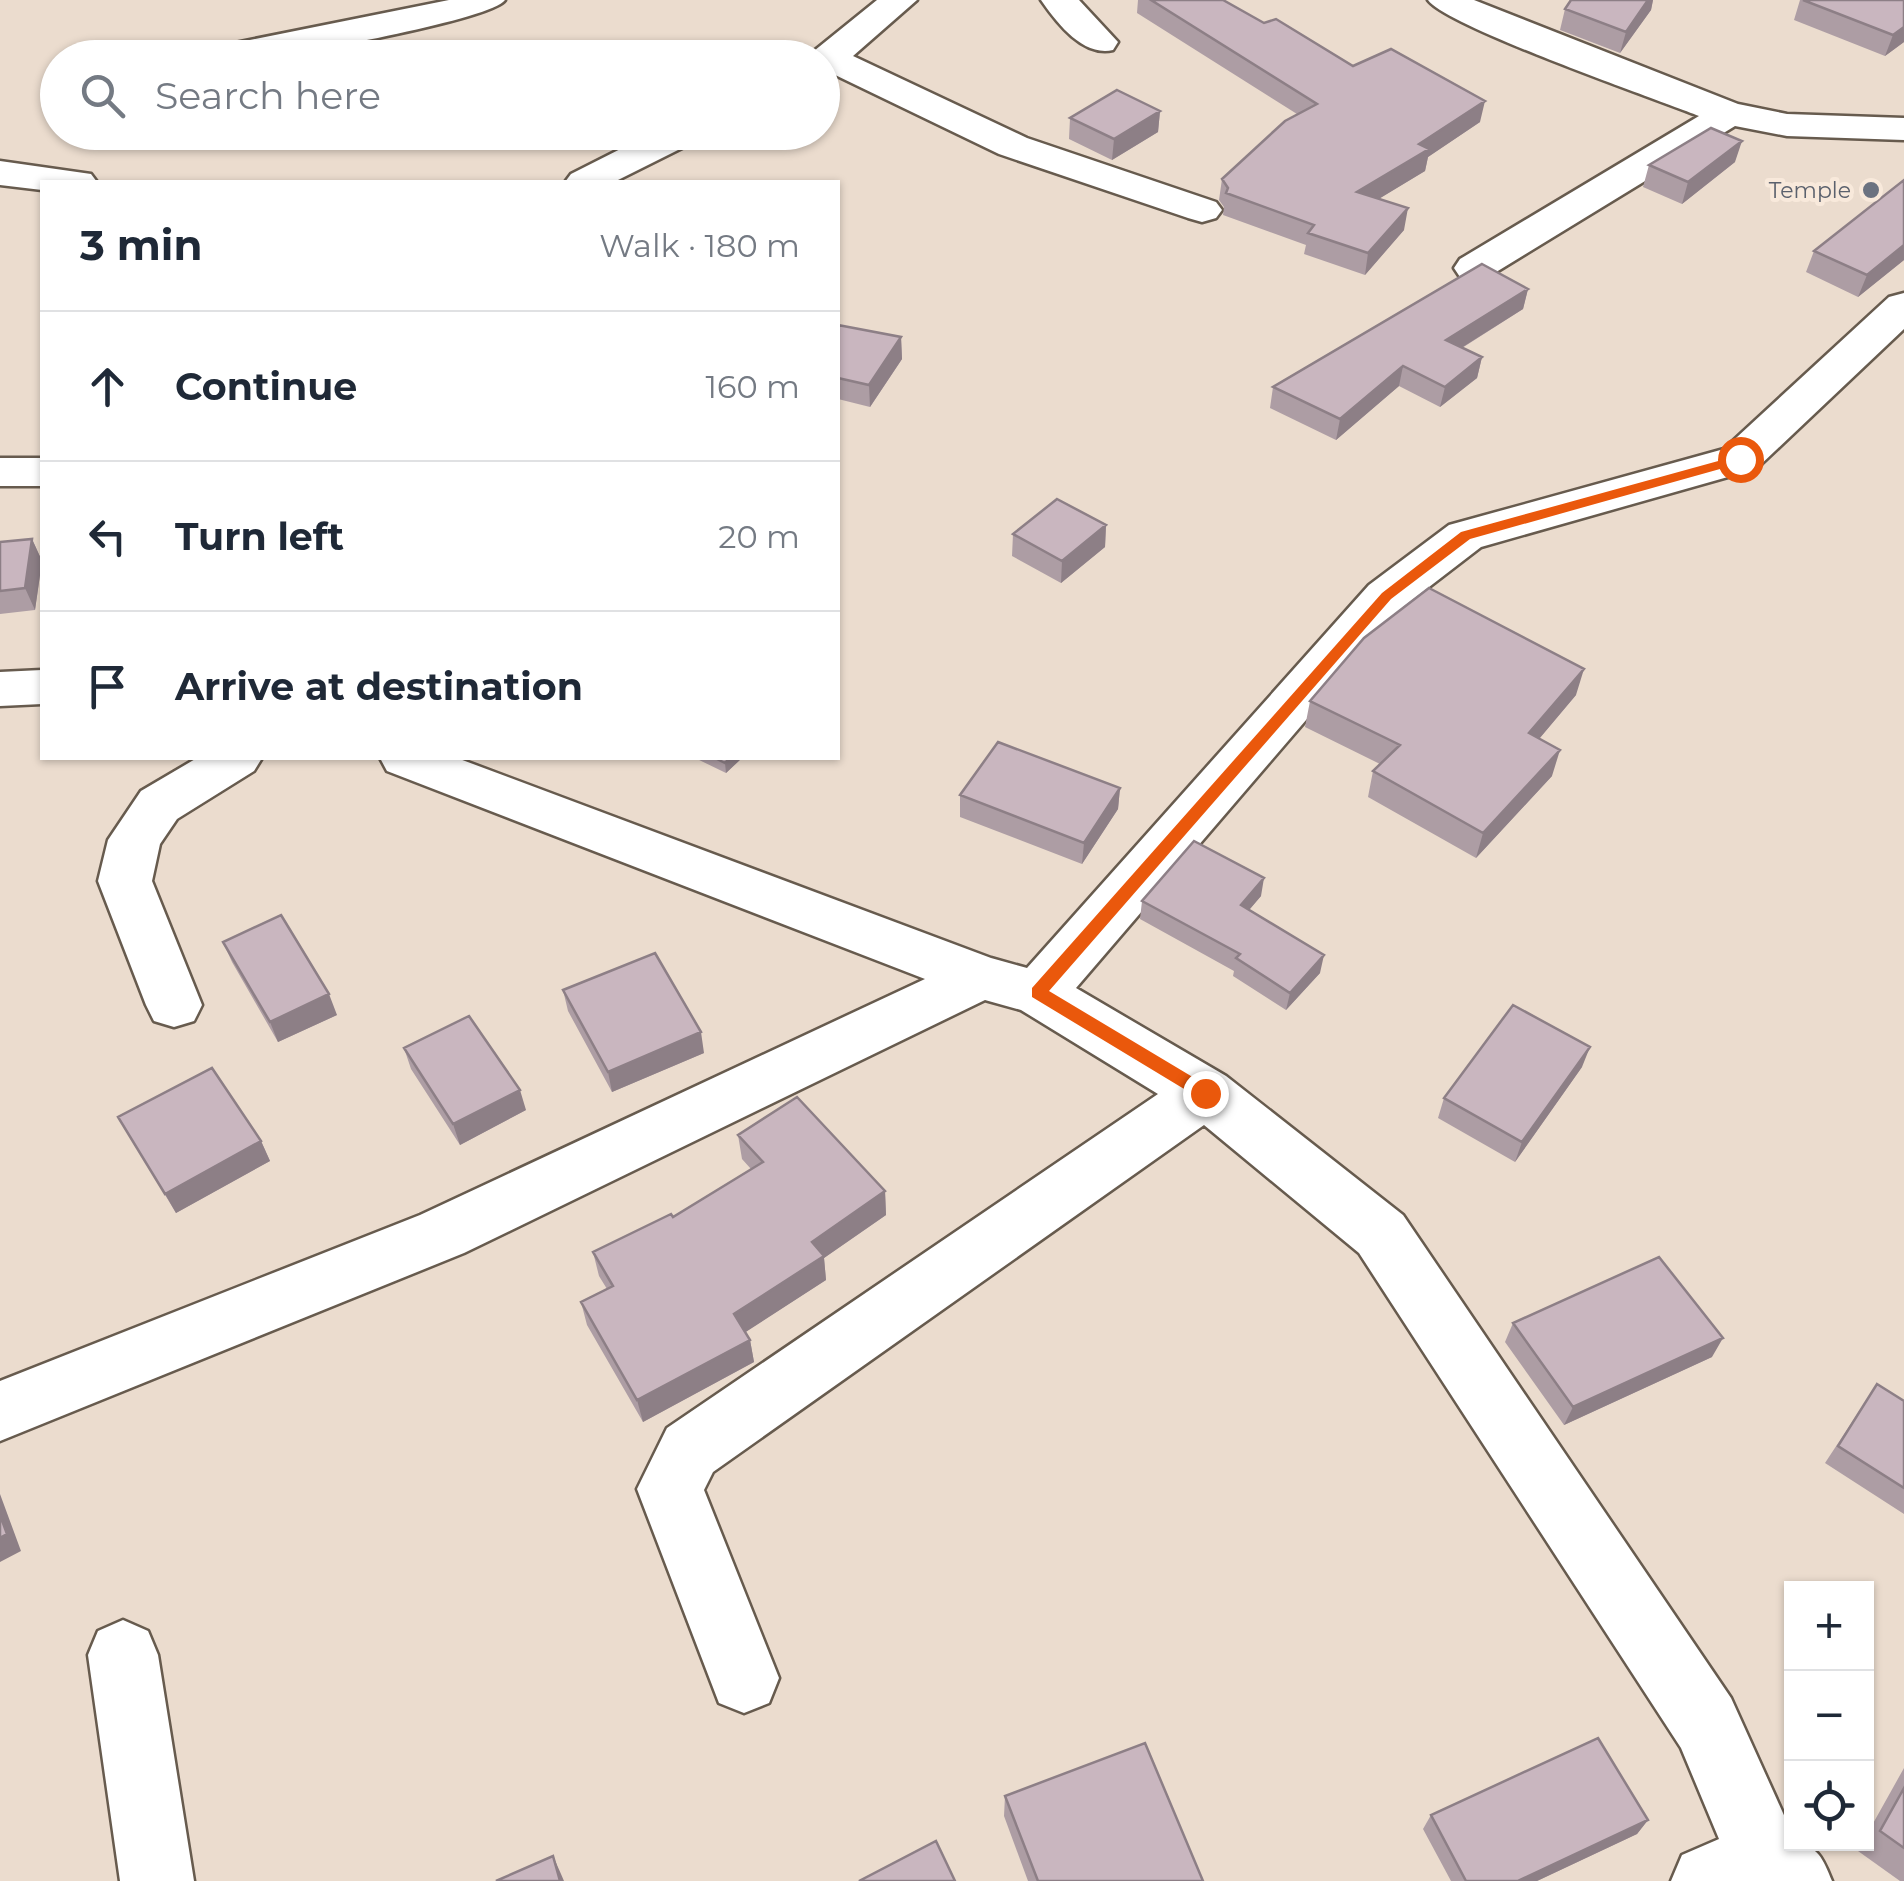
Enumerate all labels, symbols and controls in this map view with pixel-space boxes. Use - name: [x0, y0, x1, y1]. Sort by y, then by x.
- search box: [40, 40, 840, 150]
- icon: search: [75, 68, 130, 123]
- text: Search here: [155, 72, 381, 119]
- place label: Temple: [1769, 177, 1851, 204]
- marker: Temple: [1860, 179, 1882, 201]
- text: 3 min: [80, 219, 202, 271]
- text: Walk · 180 m: [599, 226, 800, 265]
- icon: ahead: [80, 359, 135, 414]
- text: Continue: [175, 363, 357, 410]
- text: 160 m: [705, 367, 800, 406]
- route start: [1718, 437, 1764, 483]
- icon: left: [80, 509, 135, 564]
- text: Turn left: [175, 513, 344, 560]
- text: 20 m: [718, 517, 800, 556]
- icon: arrive: [80, 659, 135, 714]
- text: Arrive at destination: [175, 663, 583, 710]
- route end: [1183, 1071, 1229, 1117]
- map controls: [1784, 1581, 1874, 1851]
- button: +: [1784, 1581, 1874, 1671]
- button: −: [1784, 1671, 1874, 1761]
- button: locate: [1784, 1761, 1874, 1851]

